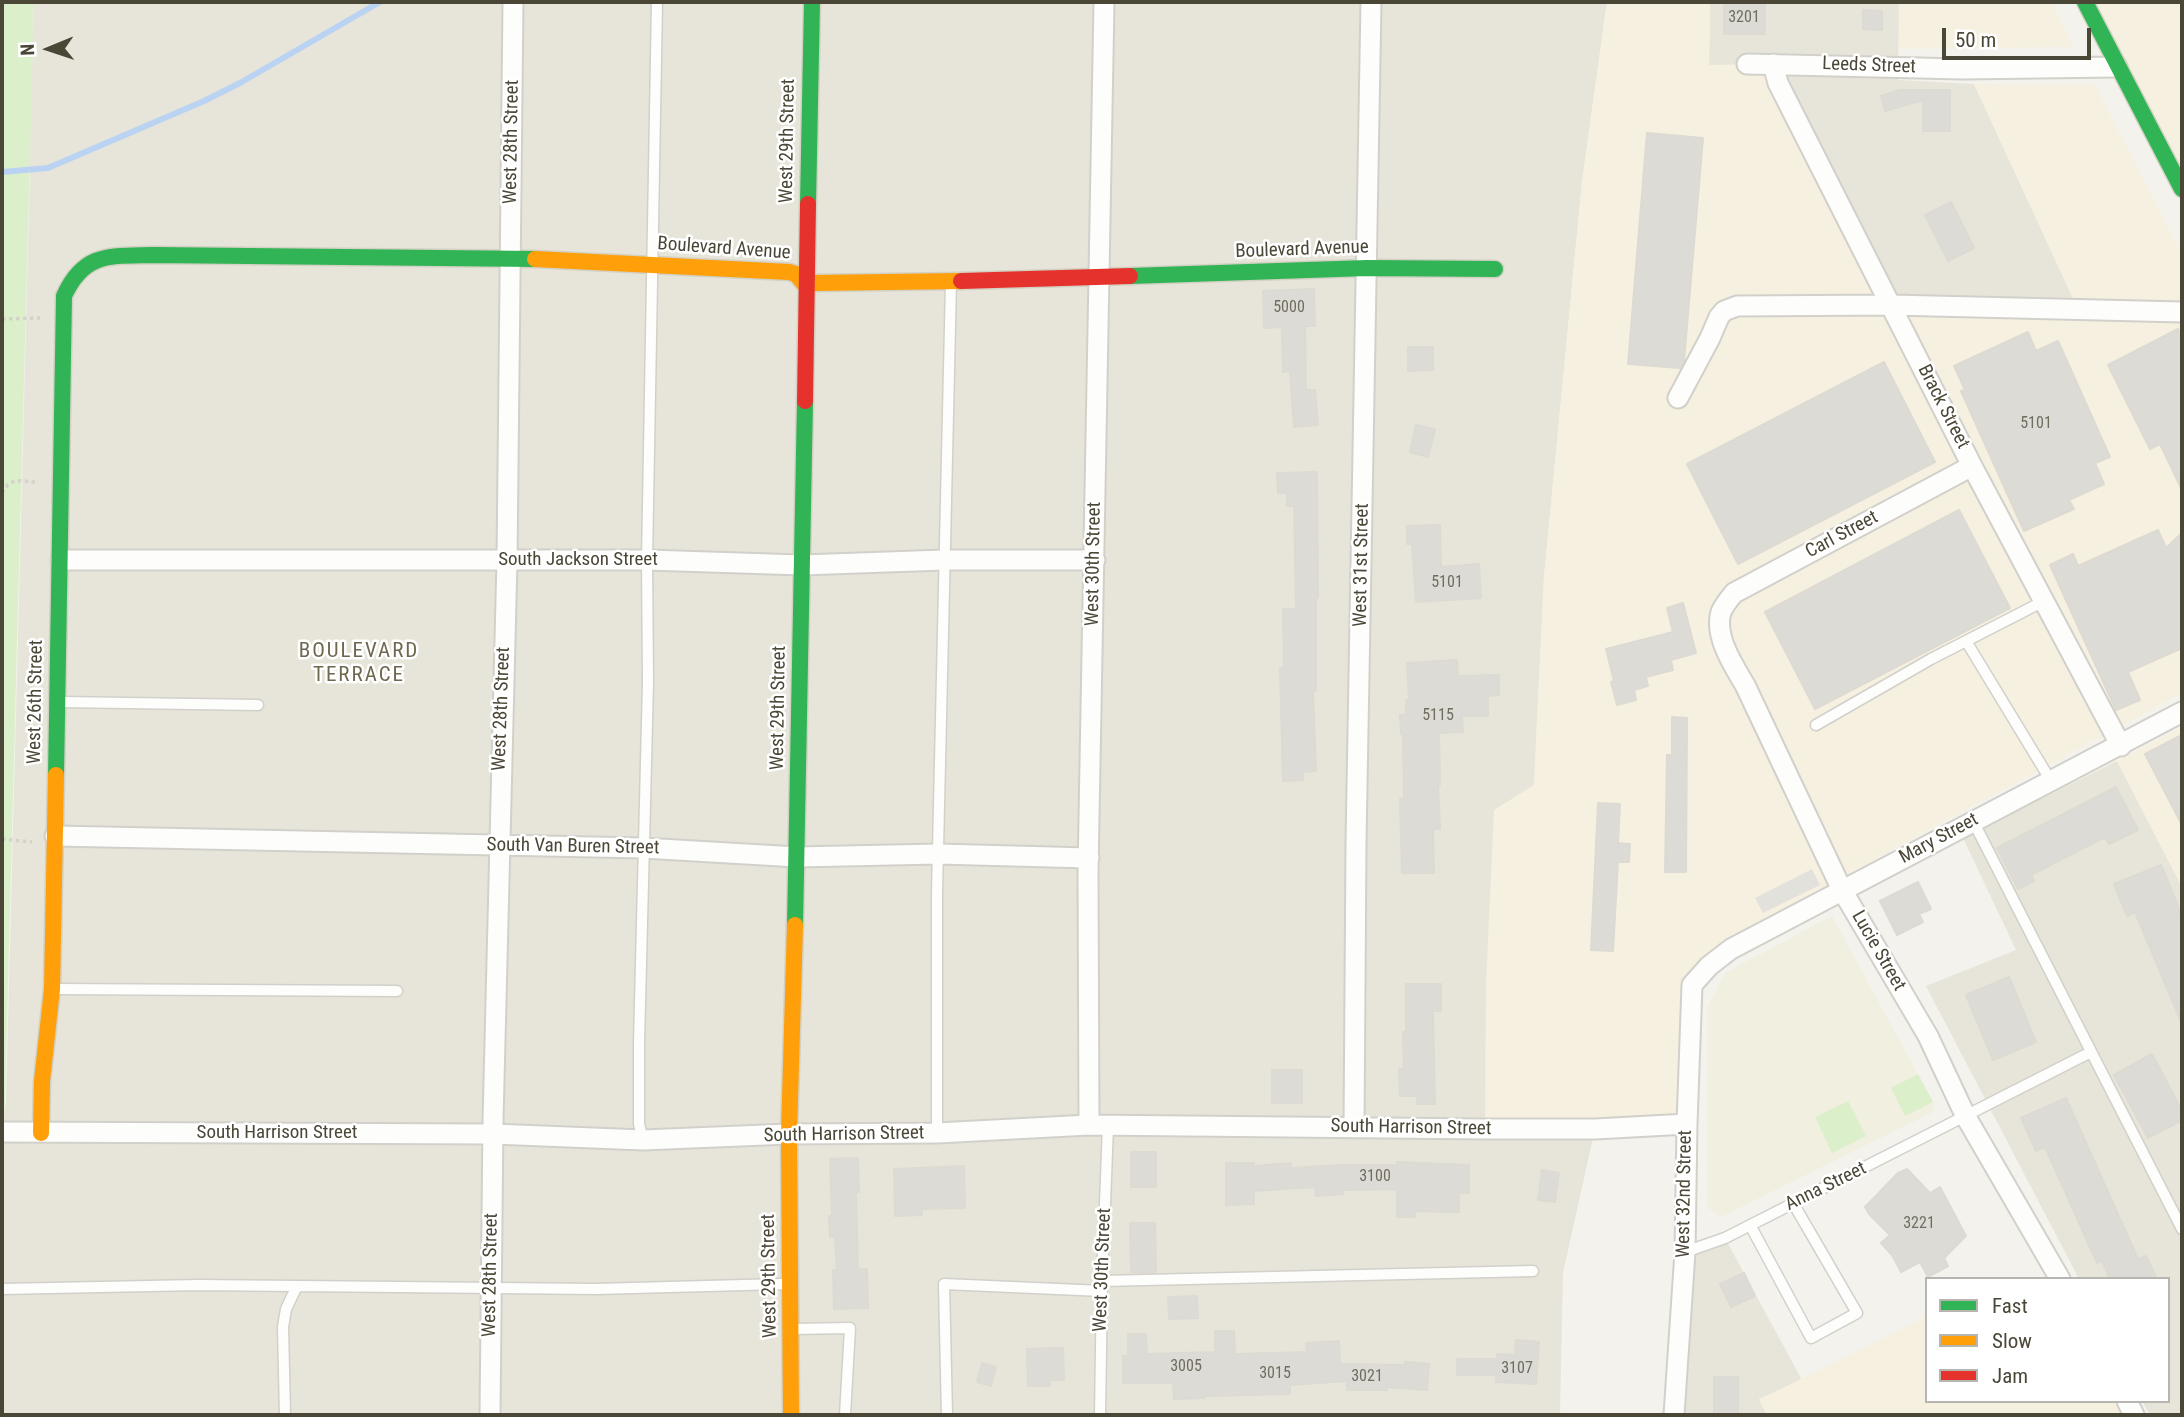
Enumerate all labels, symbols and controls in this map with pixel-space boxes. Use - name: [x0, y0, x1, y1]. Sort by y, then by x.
- house number: 3201: [1728, 8, 1760, 28]
- north arrow: [14, 14, 84, 84]
- scale bar: [1946, 14, 2095, 58]
- text: 50 m: [1955, 28, 1996, 52]
- text: N: [16, 44, 39, 56]
- street label: Leeds Street: [1822, 53, 1916, 79]
- street label: West 29th Street: [776, 79, 800, 203]
- street label: West 28th Street: [500, 80, 524, 204]
- street label: Boulevard Avenue: [657, 233, 791, 265]
- street label: Boulevard Avenue: [1235, 236, 1369, 264]
- house number: 5000: [1273, 298, 1305, 318]
- street label: Brack Street: [1912, 361, 1974, 453]
- house number: 5101: [2020, 414, 2052, 434]
- street label: West 30th Street: [1082, 502, 1106, 626]
- street label: West 31st Street: [1350, 503, 1374, 627]
- street label: Carl Street: [1802, 506, 1882, 564]
- street label: South Jackson Street: [498, 549, 658, 571]
- house number: 5101: [1431, 573, 1463, 593]
- district label: BOULEVARD TERRACE: [300, 639, 418, 689]
- street label: West 26th Street: [24, 640, 48, 764]
- street label: West 29th Street: [767, 646, 791, 770]
- street label: West 28th Street: [488, 647, 516, 771]
- house number: 5115: [1422, 706, 1454, 726]
- street label: Mary Street: [1896, 809, 1982, 869]
- street label: South Van Buren Street: [486, 834, 660, 860]
- street label: Lucie Street: [1846, 907, 1910, 995]
- street label: South Harrison Street: [1330, 1115, 1492, 1141]
- street label: South Harrison Street: [197, 1122, 357, 1144]
- street label: South Harrison Street: [763, 1122, 925, 1148]
- street label: West 32nd Street: [1672, 1130, 1698, 1258]
- street label: Anna Street: [1782, 1158, 1870, 1216]
- house number: 3100: [1359, 1167, 1391, 1187]
- street label: West 30th Street: [1089, 1208, 1117, 1332]
- street label: West 28th Street: [479, 1213, 503, 1337]
- street label: West 29th Street: [758, 1214, 782, 1338]
- house number: 3221: [1903, 1214, 1935, 1234]
- legend: [1925, 1277, 2170, 1403]
- text: Fast: [1992, 1294, 2028, 1318]
- text: Slow: [1992, 1329, 2032, 1353]
- house number: 3005: [1170, 1357, 1202, 1377]
- house number: 3107: [1501, 1359, 1533, 1379]
- house number: 3015: [1259, 1364, 1291, 1384]
- text: Jam: [1992, 1364, 2028, 1388]
- house number: 3021: [1351, 1367, 1383, 1387]

